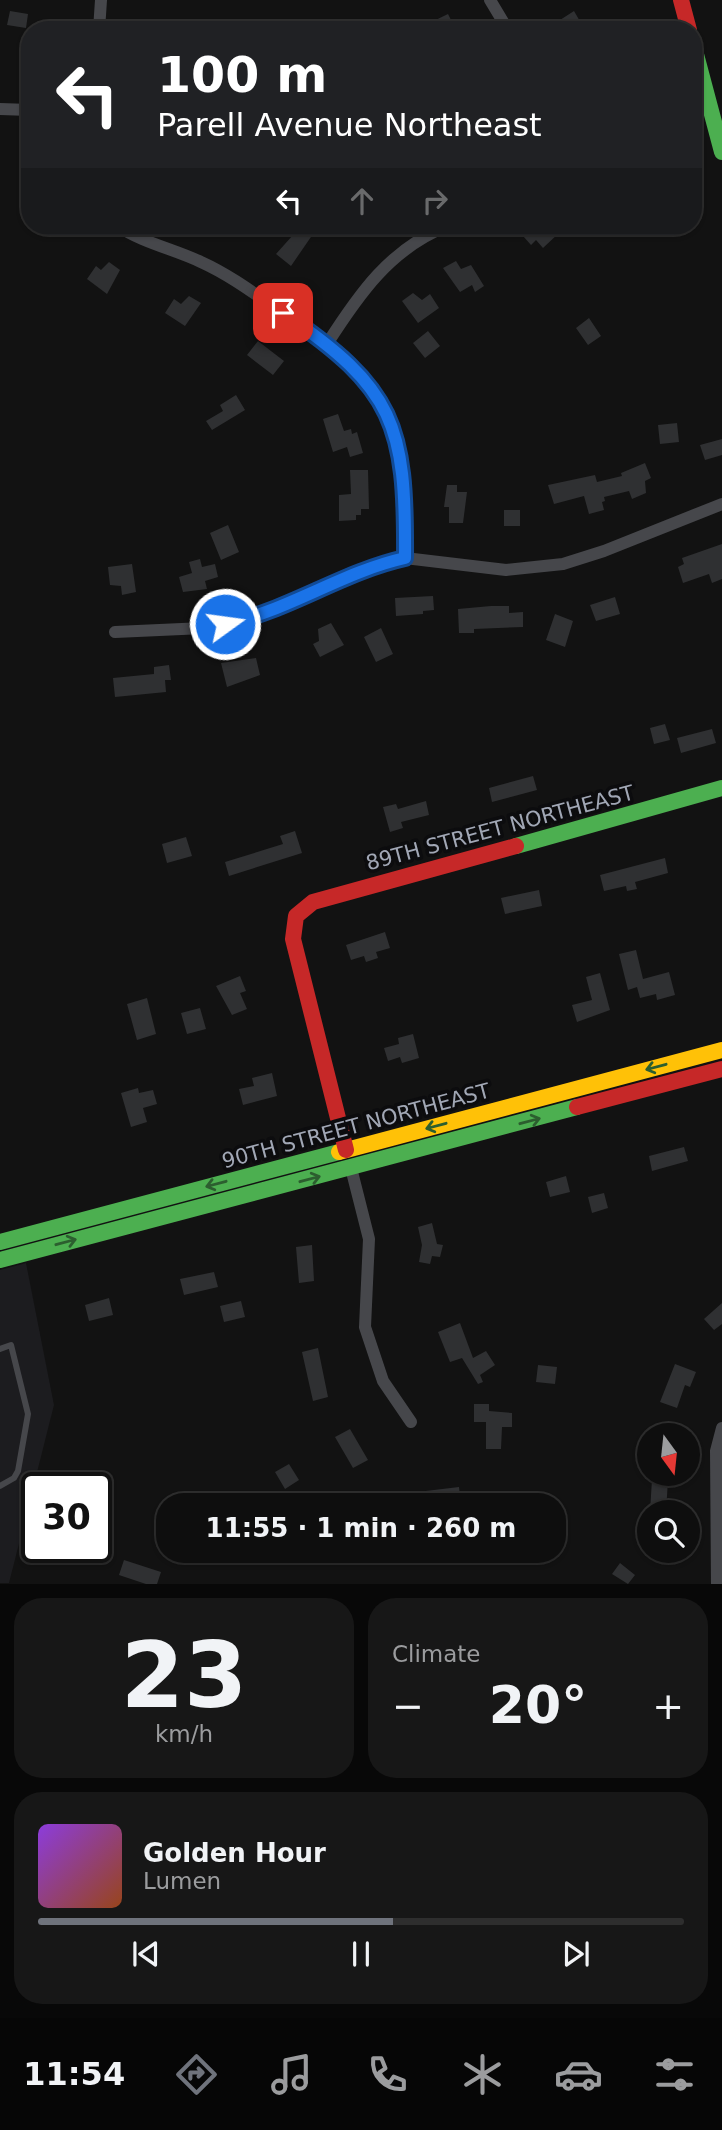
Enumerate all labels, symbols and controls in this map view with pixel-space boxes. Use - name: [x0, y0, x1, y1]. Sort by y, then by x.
- text: 100 m: [157, 47, 327, 104]
- icon: left: [42, 49, 133, 140]
- text: Parell Avenue Northeast: [157, 106, 542, 144]
- icon: left: [270, 182, 308, 220]
- icon: ahead: [343, 182, 381, 220]
- icon: right: [416, 182, 454, 220]
- pin: [253, 283, 313, 343]
- icon: arrive: [264, 294, 302, 332]
- position arrow: [188, 587, 262, 661]
- street label: 89TH STREET NORTHEAST: [363, 781, 637, 875]
- one-way arrow: [645, 1062, 667, 1075]
- street label: 90TH STREET NORTHEAST: [219, 1079, 493, 1173]
- one-way arrow: [518, 1114, 541, 1127]
- one-way arrow: [425, 1120, 448, 1133]
- one-way arrow: [298, 1172, 321, 1185]
- one-way arrow: [205, 1178, 228, 1191]
- one-way arrow: [54, 1235, 77, 1248]
- north arrow: [637, 1423, 700, 1486]
- map controls: [637, 1423, 700, 1563]
- speed limit sign: 30: [21, 1472, 112, 1563]
- button: search: [637, 1500, 700, 1563]
- text: 11:55 · 1 min · 260 m: [206, 1513, 516, 1543]
- text: 23: [121, 1623, 247, 1728]
- text: Climate: [392, 1641, 481, 1667]
- text: 20°: [489, 1675, 587, 1735]
- text: −: [392, 1684, 424, 1728]
- text: +: [652, 1684, 684, 1728]
- text: km/h: [155, 1721, 213, 1747]
- text: Golden Hour: [143, 1838, 326, 1868]
- text: Lumen: [143, 1868, 221, 1894]
- icon: previous: [127, 1935, 165, 1973]
- icon: pause: [342, 1935, 380, 1973]
- icon: next: [557, 1935, 595, 1973]
- icon: directions: [172, 2050, 221, 2099]
- icon: music: [267, 2050, 316, 2099]
- icon: phone: [363, 2050, 412, 2099]
- icon: climate: [458, 2050, 507, 2099]
- icon: car: [554, 2050, 603, 2099]
- icon: filters: [650, 2050, 699, 2099]
- text: 11:54: [23, 2055, 125, 2093]

